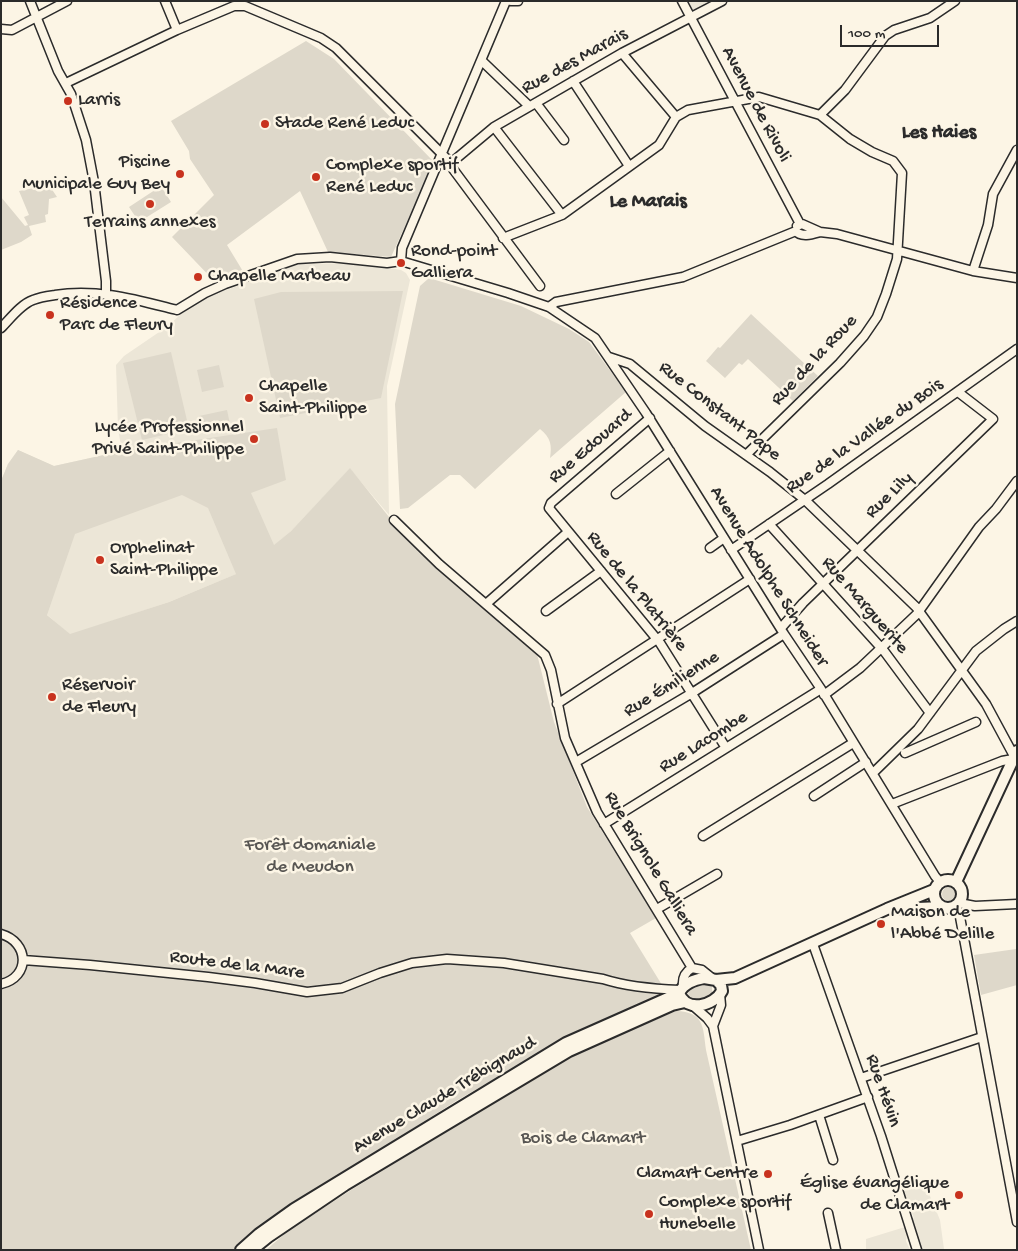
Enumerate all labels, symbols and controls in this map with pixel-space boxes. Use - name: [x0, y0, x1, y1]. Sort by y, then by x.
- scale bar: [843, 15, 942, 47]
- street label: Rue des Marais: [518, 23, 632, 101]
- text: 100 m: [848, 25, 885, 43]
- street label: Avenue de Rivoli: [715, 43, 795, 167]
- place label: Larris: [78, 90, 120, 112]
- marker: Larris: [62, 95, 74, 107]
- place label: Stade René Leduc: [275, 113, 414, 135]
- marker: Stade René Leduc: [259, 118, 271, 130]
- district label: Les Haies: [902, 122, 976, 146]
- place label: Piscine Municipale Guy Bey: [22, 152, 170, 196]
- place label: Complexe sportif René Leduc: [326, 155, 458, 199]
- marker: Piscine Municipale Guy Bey: [174, 168, 186, 180]
- marker: Complexe sportif René Leduc: [310, 171, 322, 183]
- district label: Le Marais: [609, 191, 687, 215]
- marker: Terrains annexes: [144, 198, 156, 210]
- place label: Terrains annexes: [85, 212, 215, 234]
- place label: Rond-point Galliera: [411, 241, 497, 285]
- marker: Rond-point Galliera: [395, 257, 407, 269]
- place label: Chapelle Marbeau: [208, 266, 351, 288]
- marker: Chapelle Marbeau: [192, 271, 204, 283]
- place label: Résidence Parc de Fleury: [60, 293, 173, 337]
- marker: Résidence Parc de Fleury: [44, 309, 56, 321]
- street label: Rue de la Roue: [767, 311, 863, 411]
- street label: Rue Constant Pape: [653, 357, 785, 467]
- street label: Rue de la Vallée du Bois: [782, 374, 948, 500]
- place label: Chapelle Saint-Philippe: [259, 376, 367, 420]
- marker: Chapelle Saint-Philippe: [243, 392, 255, 404]
- street label: Rue Edouard: [545, 405, 637, 489]
- place label: Lycée Professionnel Privé Saint-Philippe: [92, 417, 244, 461]
- marker: Lycée Professionnel Privé Saint-Philippe: [248, 433, 260, 445]
- street label: Rue Lily: [861, 468, 919, 524]
- street label: Avenue Adolphe Schneider: [703, 483, 833, 671]
- street label: Rue de la Platrière: [581, 527, 691, 657]
- place label: Orphelinat Saint-Philippe: [110, 538, 218, 582]
- street label: Rue Marguerite: [816, 553, 912, 659]
- marker: Orphelinat Saint-Philippe: [94, 554, 106, 566]
- street label: Rue Émilienne: [620, 647, 724, 723]
- place label: Réservoir de Fleury: [62, 675, 136, 719]
- marker: Réservoir de Fleury: [46, 691, 58, 703]
- street label: Rue Lacombe: [655, 707, 753, 779]
- street label: Rue Brignole Galliera: [598, 788, 702, 940]
- park label: Forêt domaniale de Meudon: [244, 835, 376, 879]
- place label: Maison de l'Abbé Delille: [891, 902, 994, 946]
- marker: Maison de l'Abbé Delille: [875, 918, 887, 930]
- street label: Route de la Mare: [168, 946, 306, 986]
- street label: Avenue Claude Trébignaud: [349, 1032, 541, 1160]
- street label: Rue Hévin: [859, 1052, 905, 1130]
- park label: Bois de Clamart: [521, 1128, 645, 1150]
- place label: Clamart Centre: [637, 1163, 758, 1185]
- marker: Clamart Centre: [762, 1168, 774, 1180]
- place label: Église évangélique de Clamart: [800, 1173, 949, 1217]
- marker: Église évangélique de Clamart: [953, 1189, 965, 1201]
- place label: Complexe sportif Hunebelle: [659, 1192, 791, 1236]
- marker: Complexe sportif Hunebelle: [643, 1208, 655, 1220]

